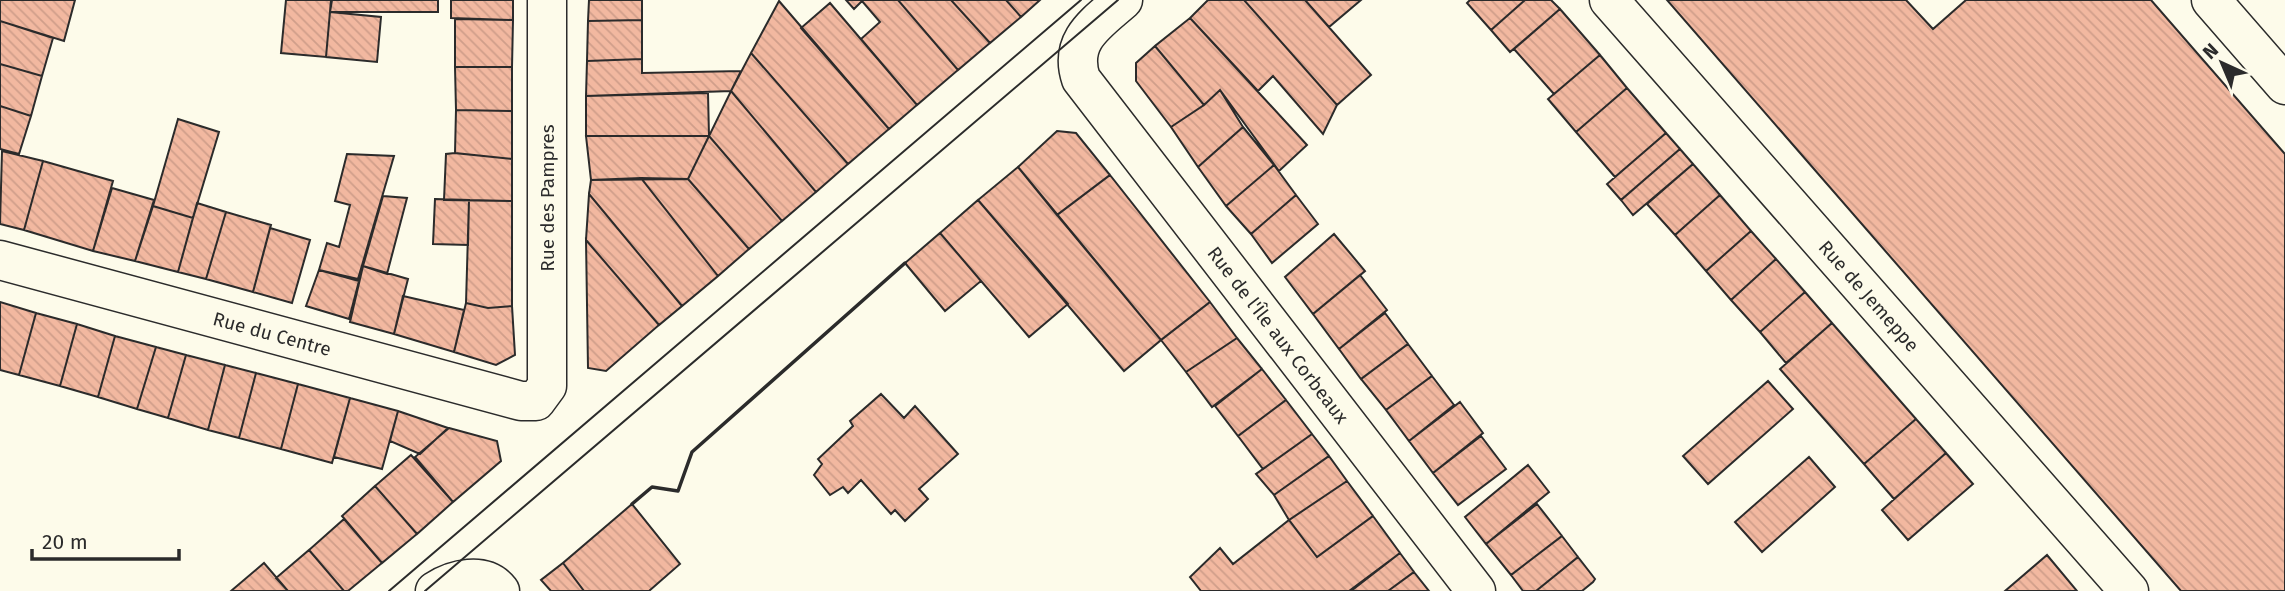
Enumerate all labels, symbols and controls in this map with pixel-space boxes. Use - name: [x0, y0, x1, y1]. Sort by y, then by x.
- north arrow: [2187, 28, 2257, 98]
- text: N: [2198, 38, 2223, 64]
- street label: Rue des Pampres: [536, 124, 559, 272]
- street label: Rue de Jemeppe: [1814, 236, 1924, 356]
- street label: Rue de l'Île aux Corbeaux: [1202, 242, 1354, 429]
- street label: Rue du Centre: [211, 307, 334, 361]
- scale bar: [32, 518, 178, 562]
- text: 20 m: [42, 529, 88, 555]

